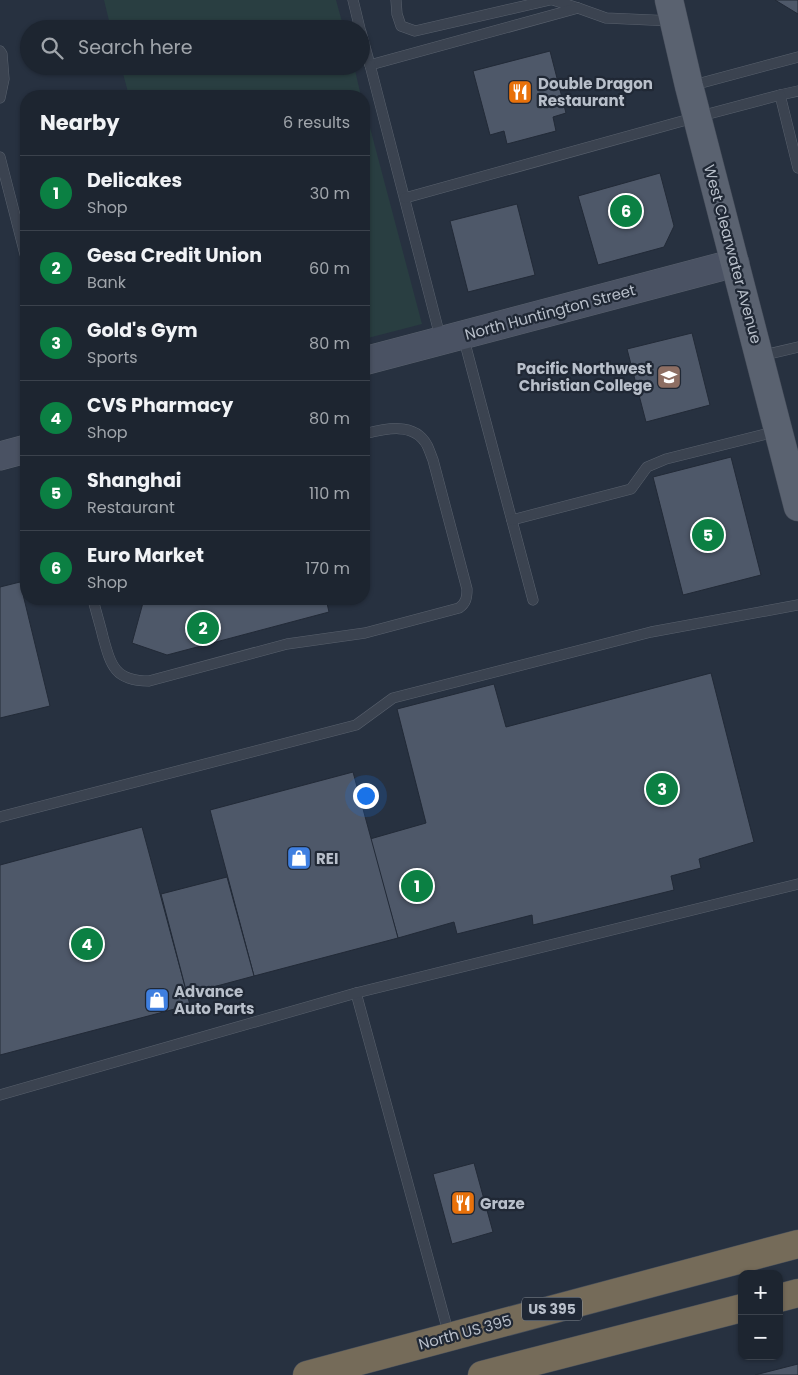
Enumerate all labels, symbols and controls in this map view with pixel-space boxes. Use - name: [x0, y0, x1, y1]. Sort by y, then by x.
- search box: [20, 20, 370, 75]
- icon: search: [38, 34, 66, 62]
- text: Search here: [78, 34, 192, 61]
- place label: Double Dragon Restaurant: [538, 73, 653, 111]
- restaurant icon: Double Dragon Restaurant: [507, 79, 533, 105]
- text: Nearby: [40, 108, 120, 137]
- text: 6 results: [283, 111, 350, 134]
- street label: West Clearwater Avenue: [699, 162, 767, 346]
- text: Delicakes: [87, 167, 182, 194]
- text: 1: [53, 182, 59, 205]
- text: 30 m: [310, 182, 350, 205]
- pin: 6: [610, 192, 642, 230]
- text: Shop: [87, 196, 128, 219]
- text: Gesa Credit Union: [87, 242, 262, 269]
- text: 2: [51, 257, 61, 280]
- text: 60 m: [309, 257, 350, 280]
- text: Bank: [87, 271, 126, 294]
- street label: North Huntington Street: [462, 279, 638, 345]
- text: Gold's Gym: [87, 317, 198, 344]
- text: 3: [51, 332, 61, 355]
- text: 80 m: [309, 332, 350, 355]
- text: Sports: [87, 346, 138, 369]
- place label: Pacific Northwest Christian College: [517, 358, 652, 396]
- school or university icon: Pacific Northwest Christian College: [656, 364, 682, 390]
- text: CVS Pharmacy: [87, 392, 233, 419]
- text: 4: [51, 407, 61, 430]
- text: 80 m: [309, 407, 350, 430]
- text: Shop: [87, 421, 128, 444]
- text: Shanghai: [87, 467, 181, 494]
- text: 5: [51, 482, 61, 505]
- text: 110 m: [309, 482, 350, 505]
- text: Restaurant: [87, 496, 175, 519]
- pin: 5: [692, 516, 724, 554]
- text: Euro Market: [87, 542, 204, 569]
- text: 6: [51, 557, 61, 580]
- text: 170 m: [305, 557, 350, 580]
- text: Shop: [87, 571, 128, 594]
- pin: 2: [187, 609, 219, 647]
- pin: 3: [646, 770, 678, 808]
- your location: [353, 783, 379, 809]
- shop icon: REI: [286, 845, 312, 871]
- place label: REI: [316, 848, 338, 869]
- pin: 1: [401, 867, 433, 905]
- pin: 4: [71, 925, 103, 963]
- place label: Advance Auto Parts: [174, 981, 254, 1019]
- shop icon: Advance Auto Parts: [144, 987, 170, 1013]
- restaurant icon: Graze: [450, 1190, 476, 1216]
- place label: Graze: [480, 1193, 525, 1214]
- map controls: [738, 1270, 783, 1360]
- button: +: [738, 1270, 783, 1315]
- road number: US 395: [522, 1298, 582, 1320]
- street label: North US 395: [416, 1310, 514, 1354]
- button: −: [738, 1315, 783, 1360]

